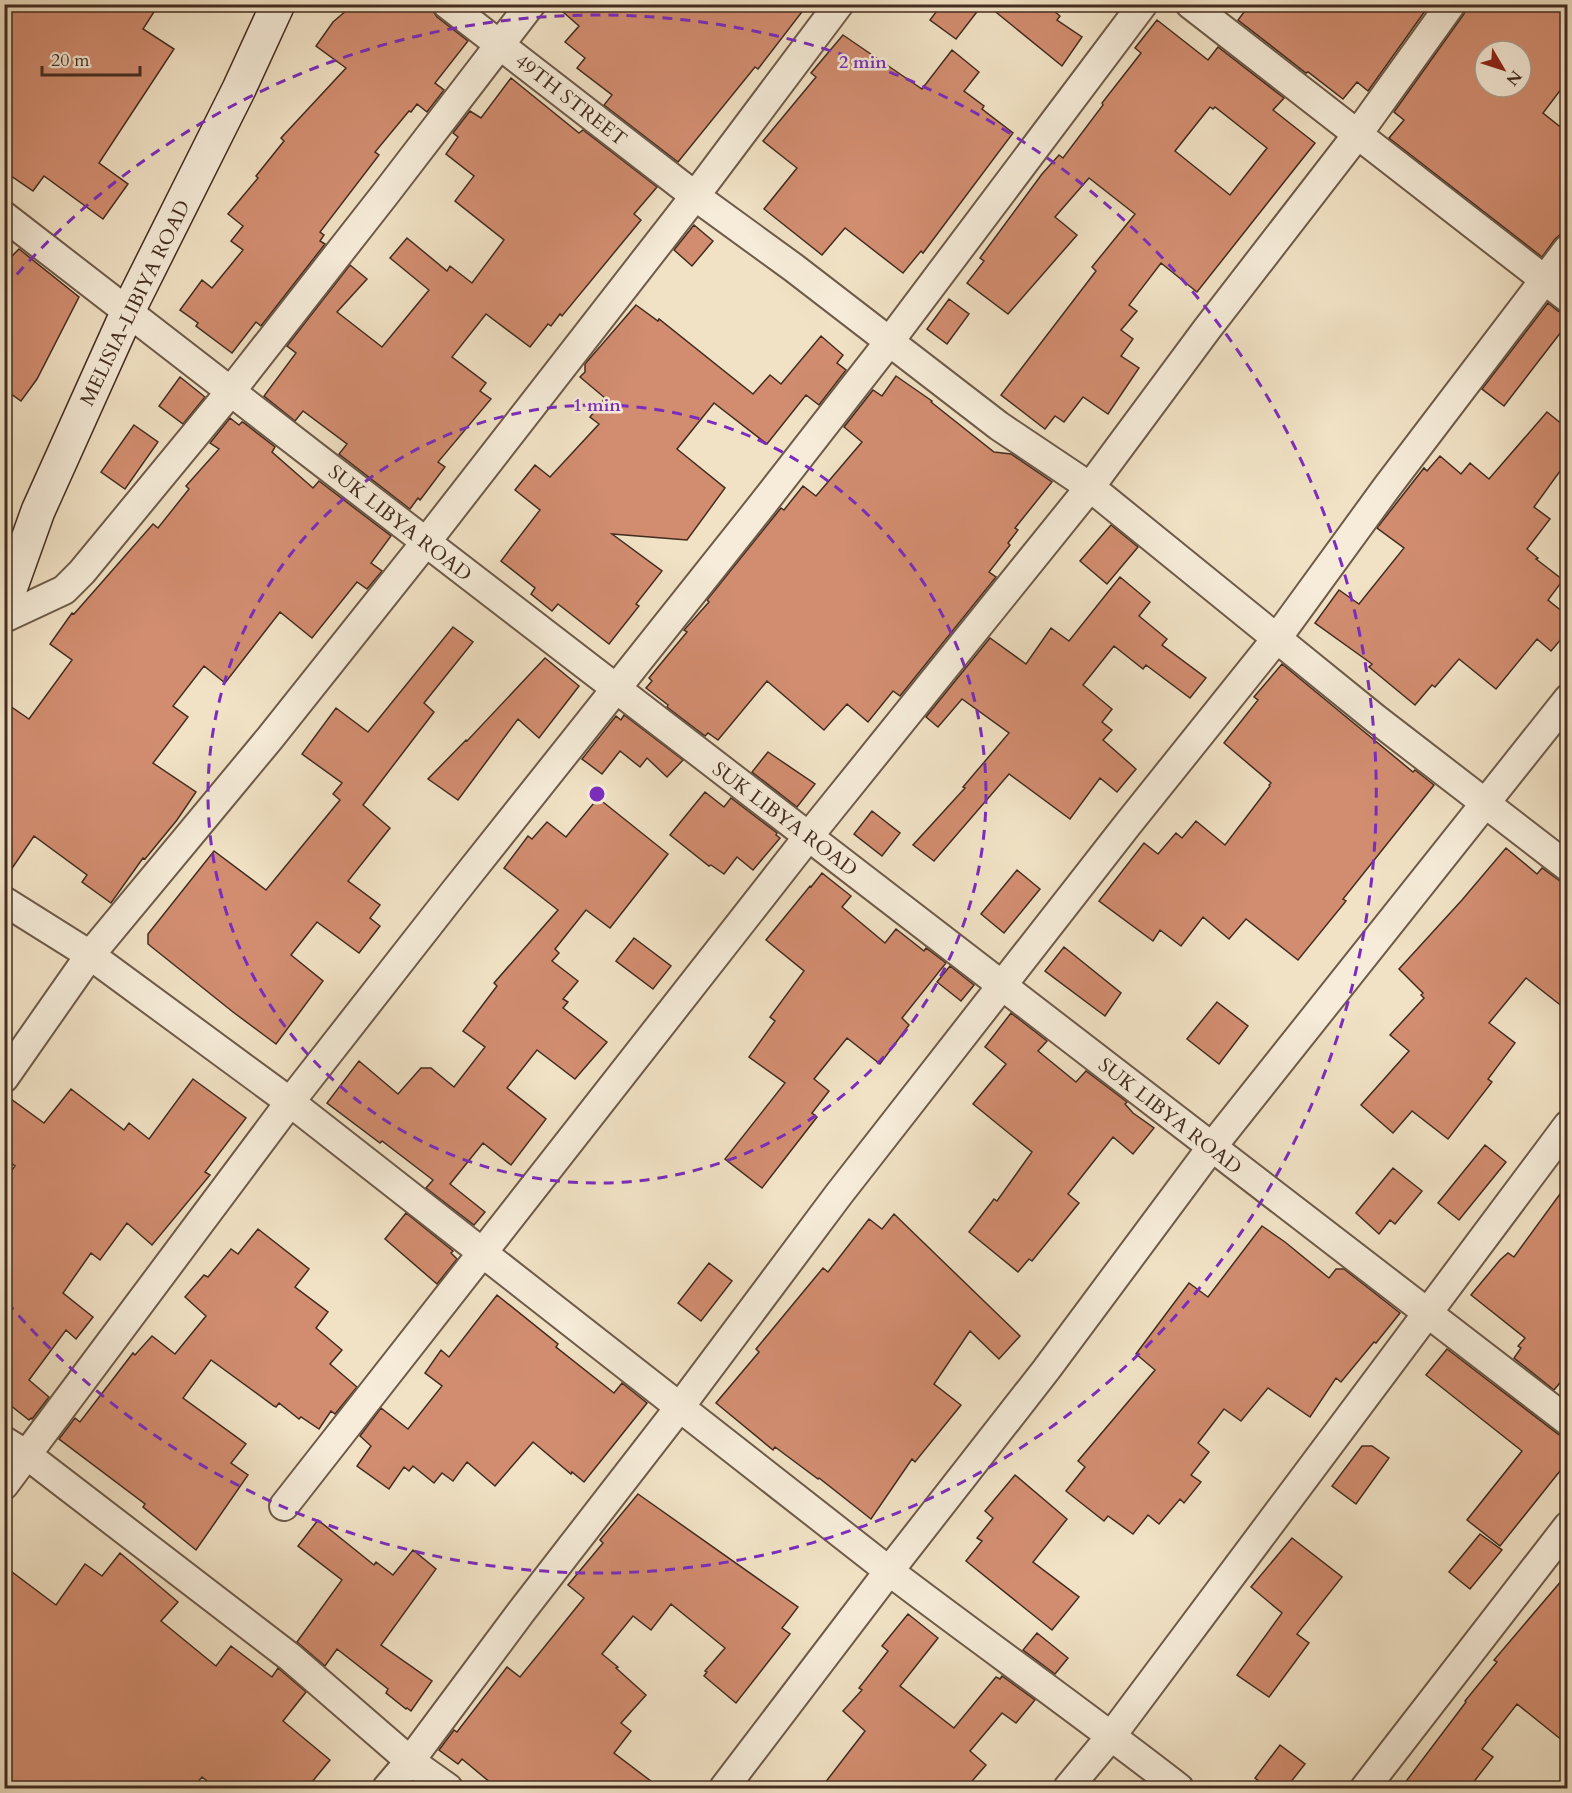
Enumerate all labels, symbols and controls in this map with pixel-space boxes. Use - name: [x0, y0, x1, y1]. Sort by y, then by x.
- scale bar: [42, 39, 140, 77]
- north arrow: [1473, 39, 1533, 99]
- text: 20 m: [51, 48, 90, 73]
- street label: 49TH STREET: [509, 48, 633, 152]
- text: 2 min: [839, 50, 887, 75]
- text: N: [1501, 65, 1527, 90]
- street label: MELISIA-LIBIYA ROAD: [73, 196, 197, 410]
- text: 1 min: [573, 393, 621, 418]
- street label: SUK LIBYA ROAD: [323, 458, 477, 588]
- street label: SUK LIBYA ROAD: [707, 755, 863, 883]
- centre of rings: [587, 784, 607, 804]
- street label: SUK LIBYA ROAD: [1093, 1051, 1247, 1181]

